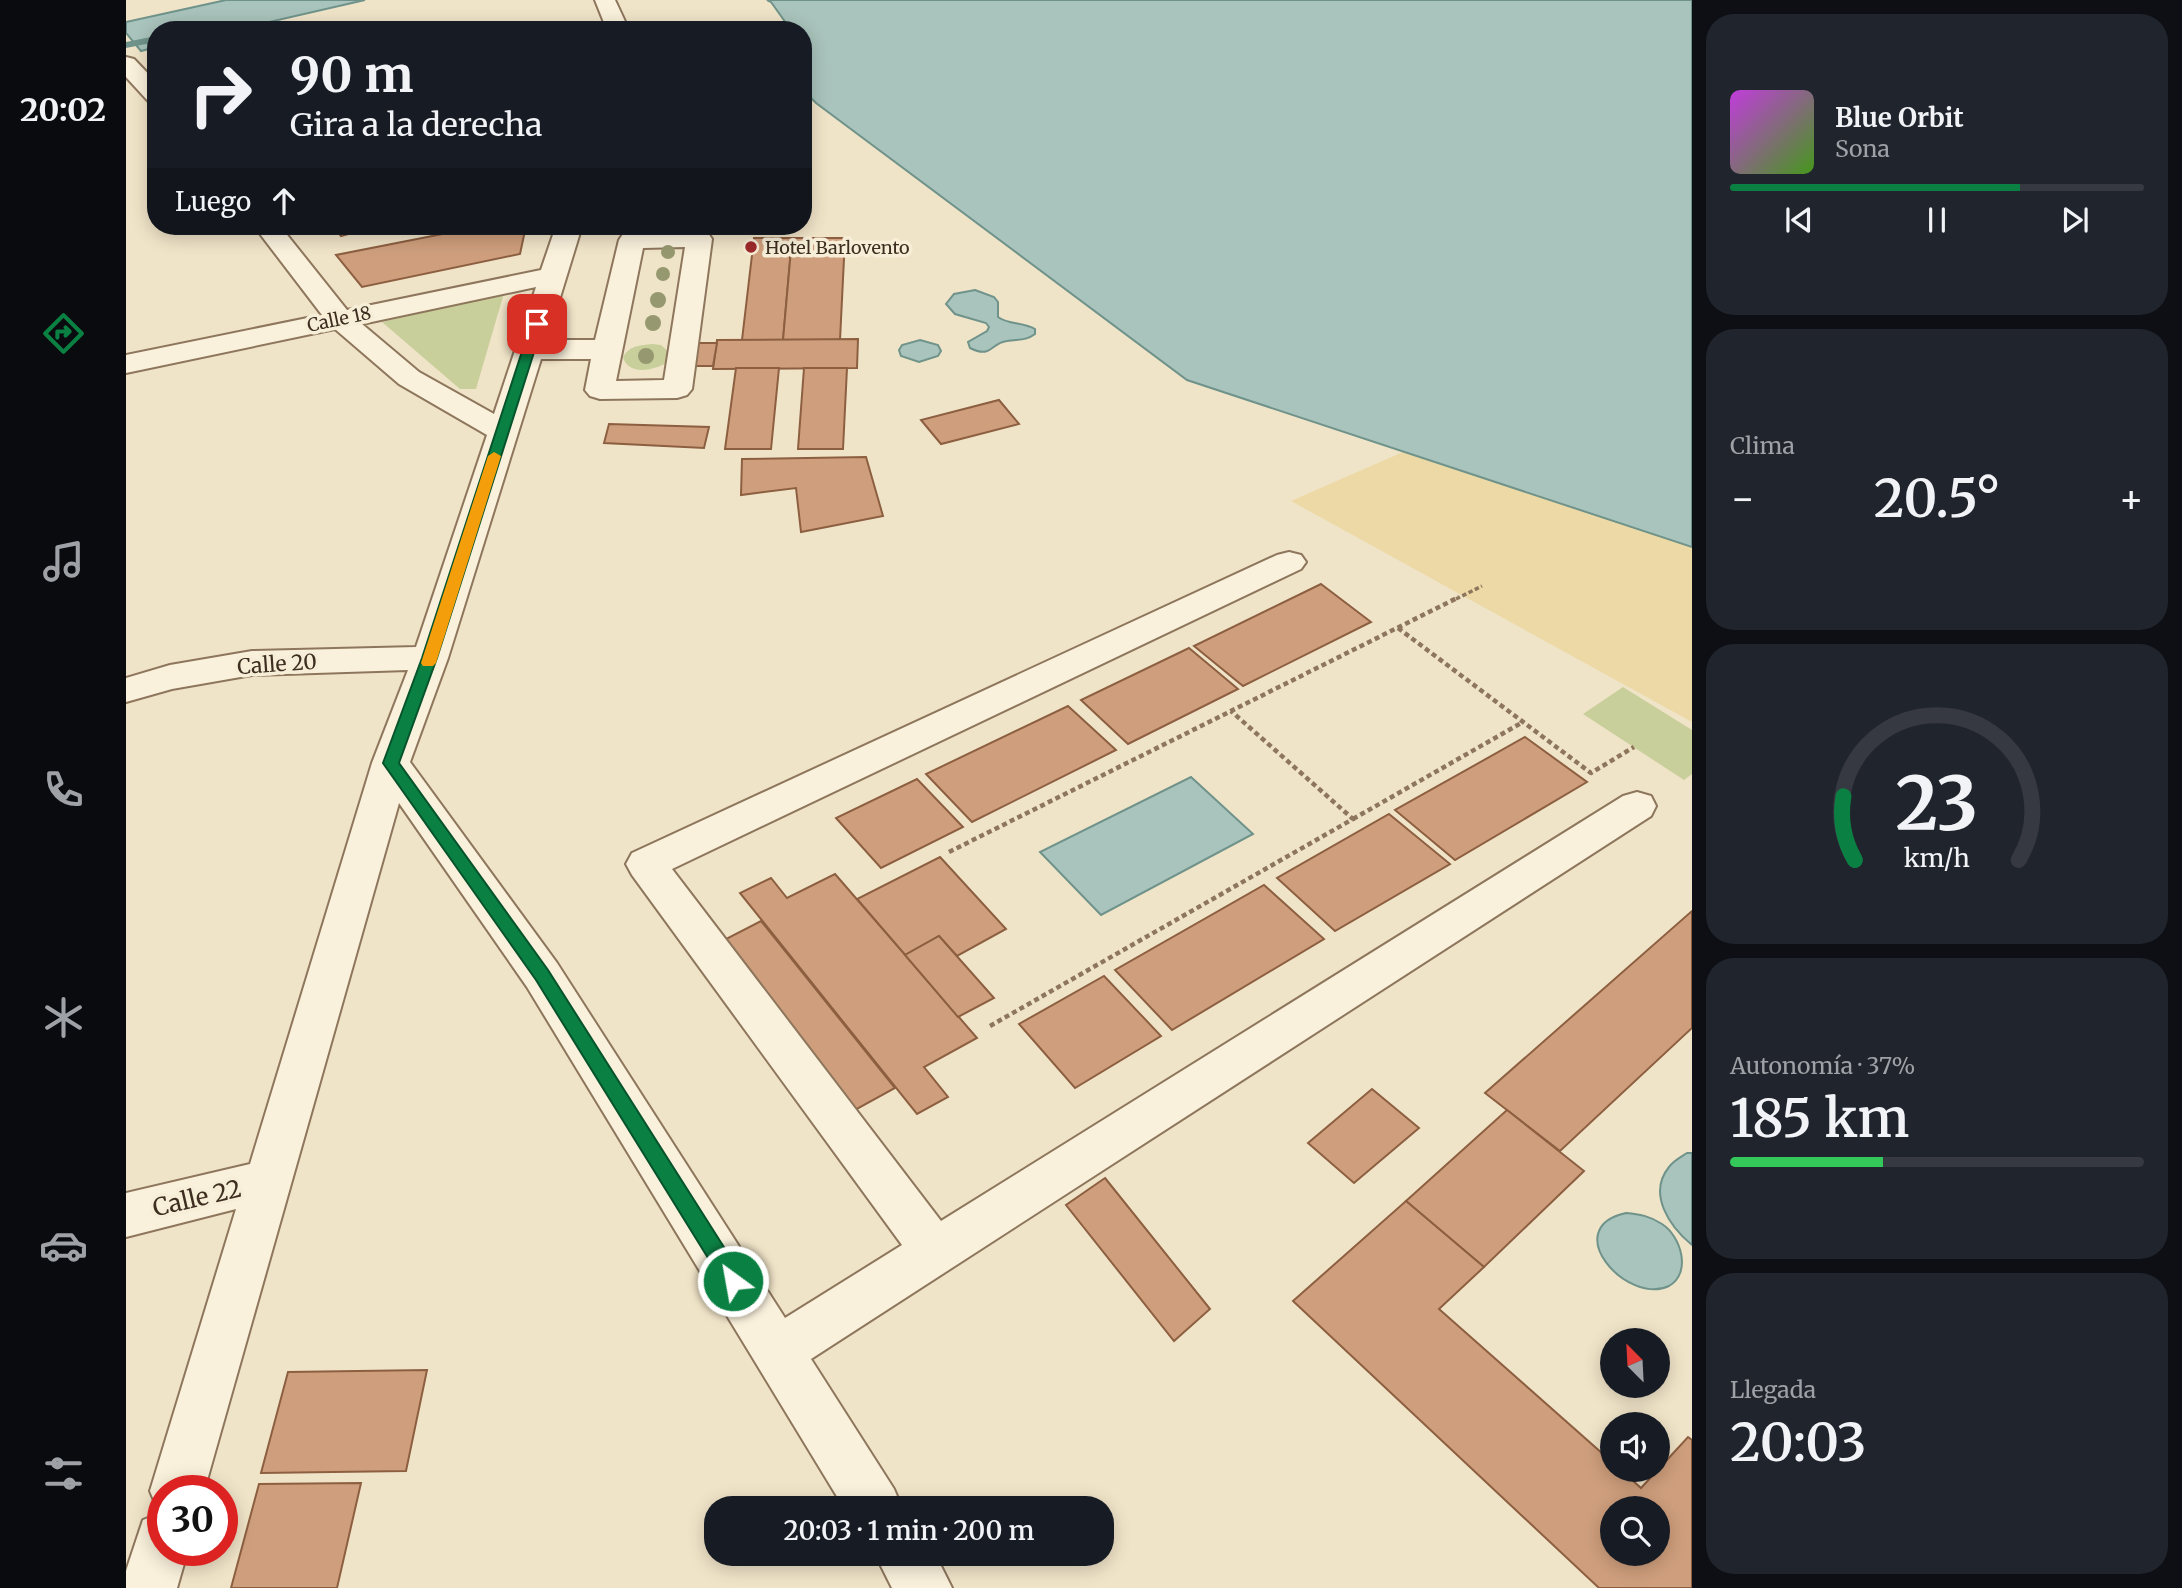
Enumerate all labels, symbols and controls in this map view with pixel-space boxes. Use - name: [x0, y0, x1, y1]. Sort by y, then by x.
- text: 90 m: [290, 44, 414, 105]
- icon: right: [175, 49, 266, 140]
- text: 20:02: [20, 90, 106, 130]
- text: Blue Orbit: [1835, 101, 1964, 134]
- text: Gira a la derecha: [290, 105, 543, 145]
- text: Sona: [1835, 134, 1890, 163]
- icon: ahead: [265, 182, 303, 220]
- text: Luego: [175, 185, 251, 218]
- icon: previous: [1780, 201, 1818, 239]
- icon: pause: [1918, 201, 1956, 239]
- icon: next: [2056, 201, 2094, 239]
- place label: Hotel Barlovento: [765, 236, 910, 259]
- marker: Hotel Barlovento: [743, 239, 759, 255]
- pin: [507, 294, 567, 354]
- street label: Calle 18: [305, 301, 373, 337]
- icon: arrive: [518, 305, 556, 343]
- icon: directions: [39, 309, 88, 358]
- text: Clima: [1730, 431, 1795, 460]
- text: 20.5°: [1874, 466, 2000, 531]
- text: −: [1730, 475, 1755, 522]
- text: +: [2119, 475, 2144, 522]
- icon: music: [39, 537, 88, 586]
- street label: Calle 20: [236, 648, 318, 680]
- text: 23: [1896, 758, 1978, 850]
- icon: phone: [39, 765, 88, 814]
- text: km/h: [1904, 842, 1970, 874]
- icon: climate: [39, 993, 88, 1042]
- text: Autonomía · 37%: [1730, 1051, 1915, 1080]
- text: 185 km: [1730, 1086, 1909, 1151]
- street label: Calle 22: [150, 1173, 244, 1223]
- icon: car: [39, 1221, 88, 1270]
- position arrow: [696, 1244, 770, 1318]
- north arrow: [1600, 1328, 1670, 1398]
- map controls: [1600, 1328, 1670, 1566]
- text: Llegada: [1730, 1375, 1816, 1404]
- text: 20:03: [1730, 1410, 1867, 1475]
- button: sound: [1600, 1412, 1670, 1482]
- icon: filters: [39, 1449, 88, 1498]
- speed limit sign: 30: [147, 1475, 238, 1566]
- button: search: [1600, 1496, 1670, 1566]
- text: 20:03 · 1 min · 200 m: [784, 1514, 1034, 1547]

